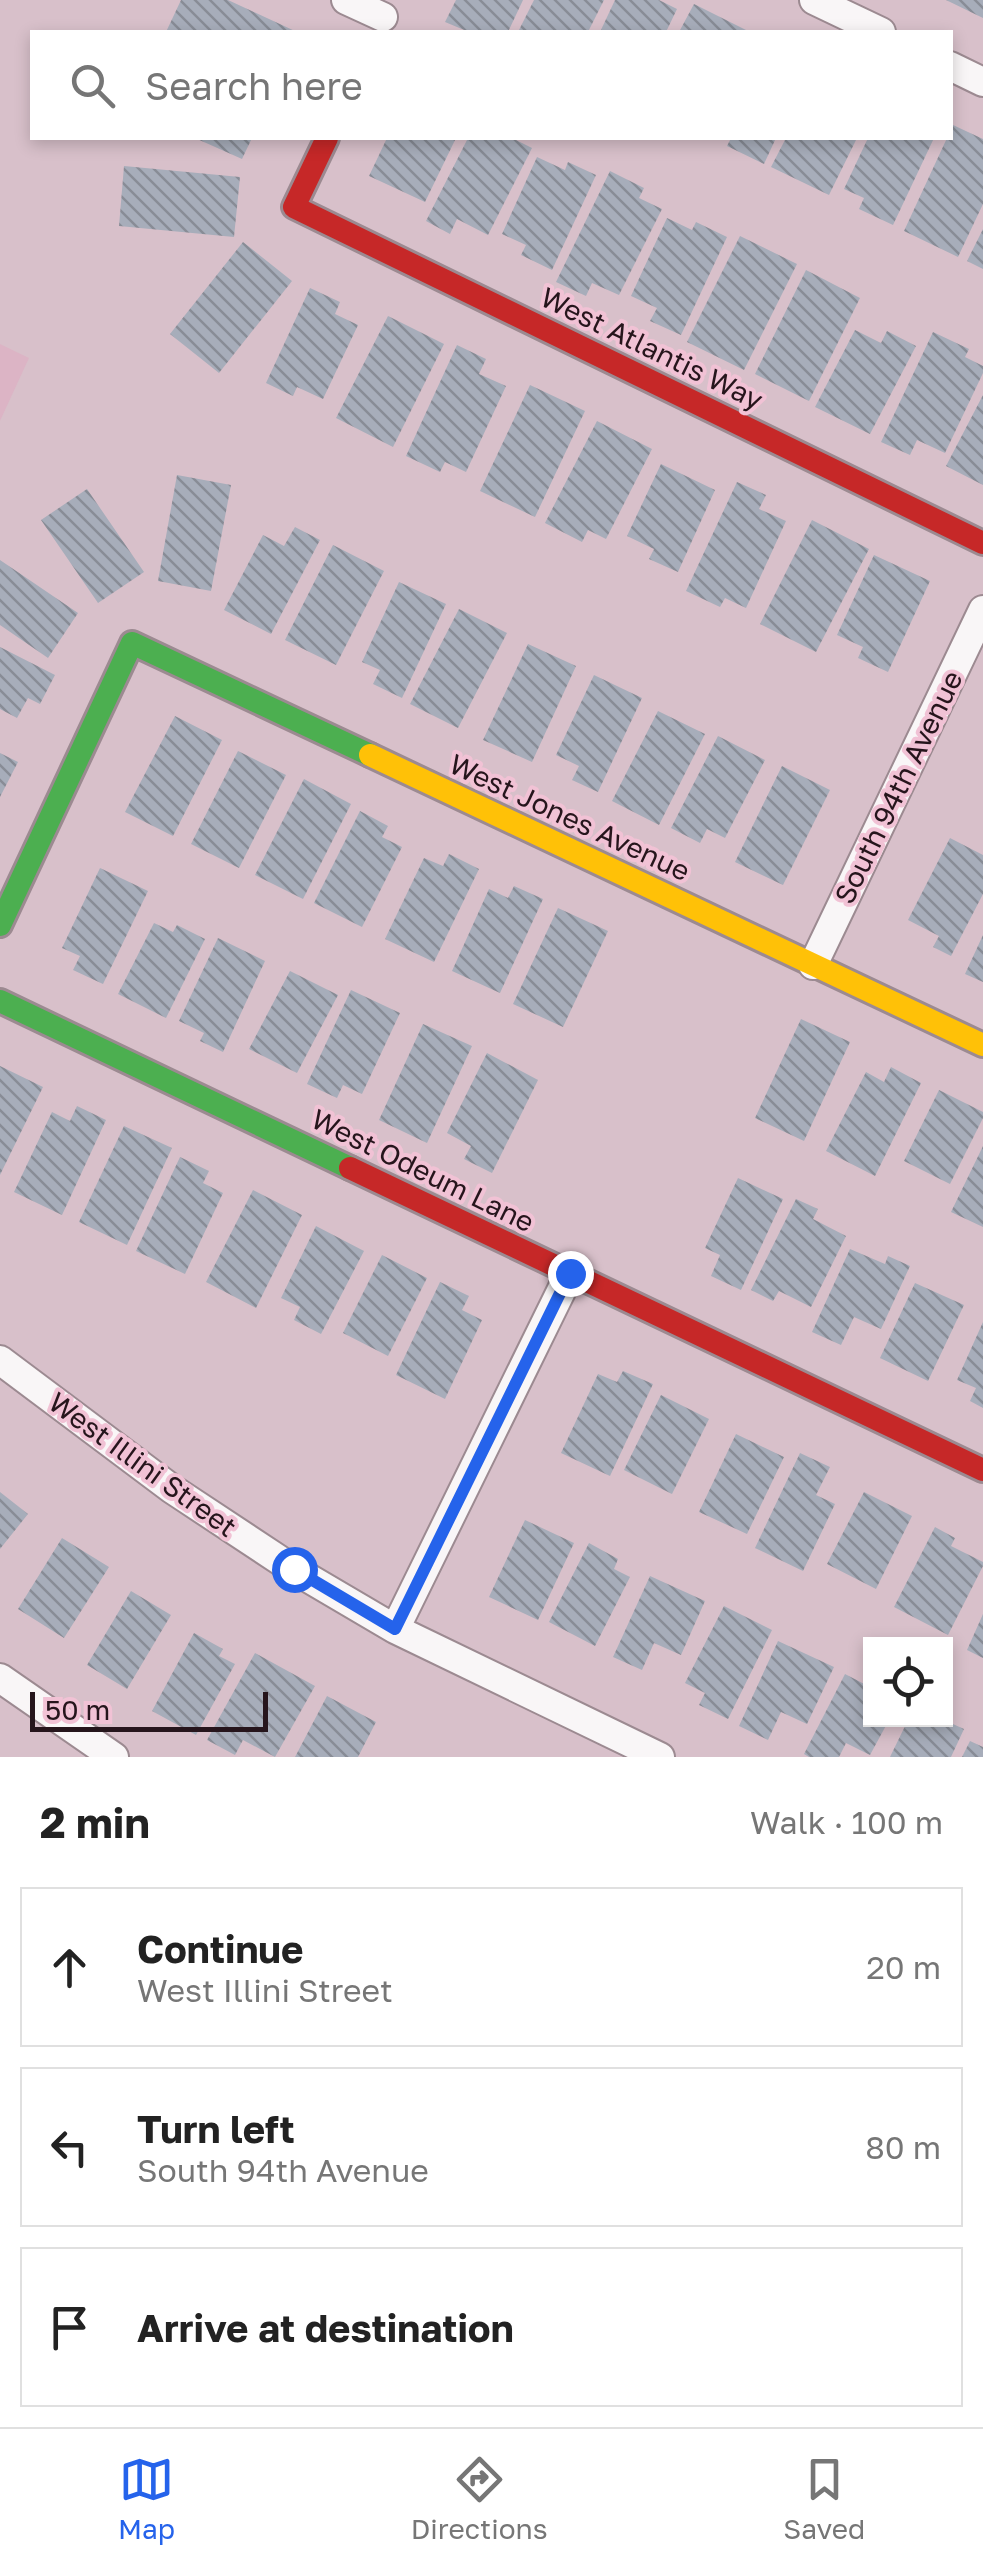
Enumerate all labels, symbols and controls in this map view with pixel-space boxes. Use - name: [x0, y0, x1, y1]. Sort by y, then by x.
- search box: [30, 30, 953, 140]
- icon: search: [65, 58, 120, 113]
- text: Search here: [145, 63, 363, 108]
- street label: West Atlantis Way: [536, 280, 769, 416]
- street label: South 94th Avenue: [827, 665, 969, 909]
- street label: West Jones Avenue: [445, 747, 695, 887]
- street label: West Odeum Lane: [306, 1102, 540, 1238]
- route end: [548, 1251, 594, 1297]
- street label: West Illini Street: [43, 1385, 243, 1543]
- route start: [272, 1547, 318, 1593]
- map controls: [863, 1637, 953, 1727]
- button: locate: [863, 1637, 953, 1727]
- scale bar: [30, 1687, 268, 1732]
- text: 50 m: [45, 1693, 110, 1726]
- text: 2 min: [40, 1797, 150, 1847]
- text: Walk · 100 m: [750, 1803, 943, 1841]
- text: Continue: [137, 1926, 303, 1971]
- icon: ahead: [42, 1940, 97, 1995]
- text: 20 m: [866, 1948, 941, 1986]
- text: West Illini Street: [137, 1971, 393, 2009]
- text: Turn left: [137, 2106, 295, 2151]
- icon: left: [42, 2120, 97, 2175]
- text: 80 m: [865, 2128, 941, 2166]
- text: South 94th Avenue: [137, 2151, 429, 2189]
- icon: arrive: [42, 2300, 97, 2355]
- text: Arrive at destination: [137, 2305, 514, 2350]
- tab: Map: [118, 2452, 175, 2545]
- tab: Directions: [411, 2452, 548, 2545]
- tab: Saved: [783, 2452, 865, 2545]

